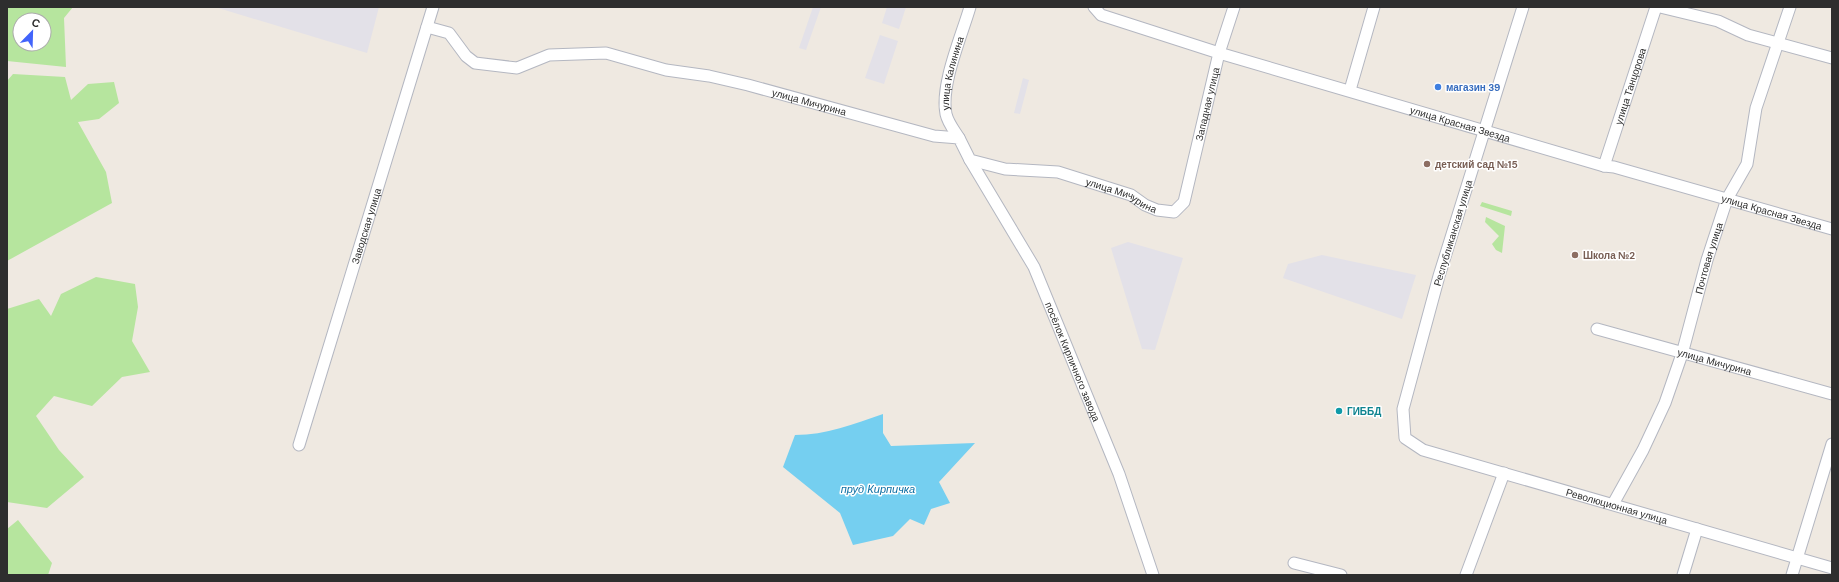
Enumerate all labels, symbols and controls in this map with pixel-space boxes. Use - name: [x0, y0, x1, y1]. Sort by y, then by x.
- north arrow: [12, 12, 52, 52]
- text: С: [30, 15, 42, 31]
- street label: улица Калинина: [938, 34, 967, 111]
- street label: улица Танцорова: [1611, 46, 1649, 126]
- street label: Западная улица: [1192, 65, 1222, 142]
- place label: магазин 39: [1446, 81, 1500, 94]
- marker: магазин 39: [1433, 82, 1443, 92]
- street label: улица Мичурина: [771, 85, 848, 118]
- street label: улица Красная Звезда: [1409, 103, 1512, 145]
- place label: детский сад №15: [1435, 158, 1518, 171]
- marker: детский сад №15: [1422, 159, 1432, 169]
- street label: улица Мичурина: [1084, 175, 1159, 216]
- street label: Республиканская улица: [1431, 178, 1475, 288]
- street label: Заводская улица: [348, 186, 384, 266]
- street label: улица Красная Звезда: [1720, 191, 1824, 232]
- street label: Почтовая улица: [1692, 220, 1726, 295]
- place label: Школа №2: [1583, 249, 1635, 262]
- marker: Школа №2: [1570, 250, 1580, 260]
- street label: посёлок Кирпичного завода: [1043, 300, 1103, 424]
- street label: улица Мичурина: [1676, 345, 1754, 378]
- place label: ГИББД: [1347, 405, 1381, 418]
- marker: ГИББД: [1334, 406, 1344, 416]
- water label: пруд Кирпичка: [841, 482, 915, 496]
- street label: Революционная улица: [1565, 485, 1669, 527]

